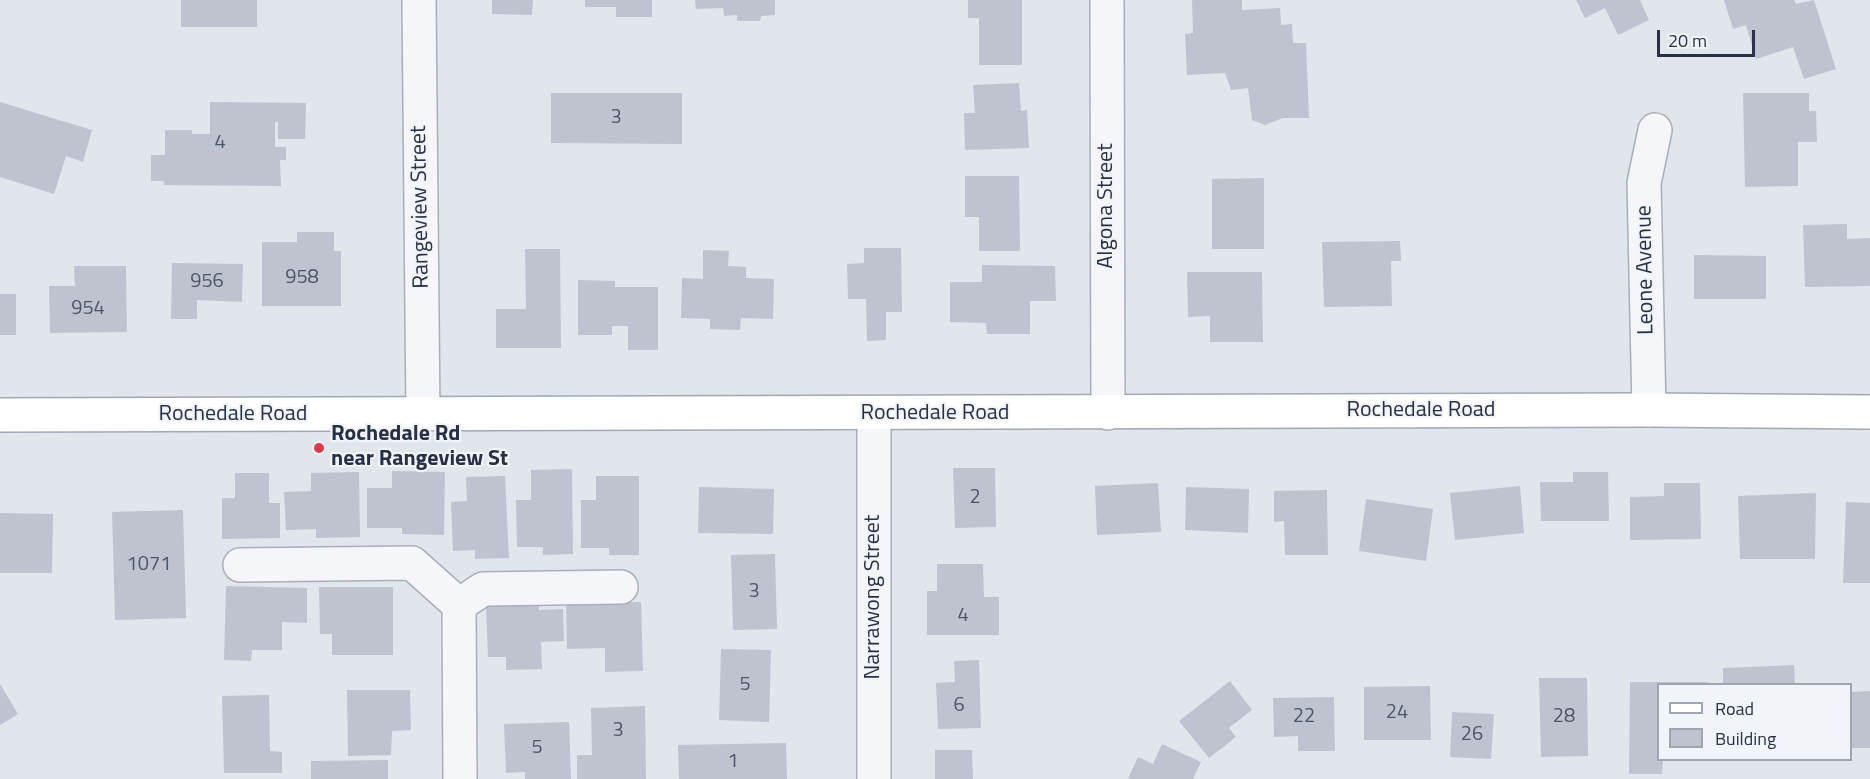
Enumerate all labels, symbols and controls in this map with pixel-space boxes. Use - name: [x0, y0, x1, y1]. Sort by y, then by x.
- scale bar: [1660, 18, 1758, 56]
- text: 20 m: [1668, 27, 1707, 54]
- house number: 3: [610, 106, 622, 130]
- street label: Rangeview Street: [406, 125, 436, 289]
- house number: 4: [214, 131, 226, 155]
- street label: Algona Street: [1094, 143, 1120, 269]
- street label: Leone Avenue: [1632, 205, 1660, 335]
- house number: 958: [285, 266, 319, 290]
- house number: 956: [190, 270, 224, 294]
- house number: 954: [71, 297, 105, 321]
- street label: Rochedale Road: [1347, 398, 1495, 424]
- street label: Rochedale Road: [861, 401, 1009, 427]
- street label: Rochedale Road: [159, 402, 307, 428]
- place label: Rochedale Rd near Rangeview St: [331, 422, 508, 474]
- marker: Rochedale Rd near Rangeview St: [312, 441, 326, 455]
- house number: 2: [969, 486, 981, 510]
- street label: Narrawong Street: [861, 514, 887, 680]
- house number: 1071: [127, 553, 171, 577]
- house number: 3: [748, 580, 760, 604]
- house number: 4: [957, 604, 969, 628]
- house number: 5: [739, 673, 751, 697]
- legend: [1657, 683, 1852, 761]
- house number: 6: [953, 694, 965, 718]
- text: Road: [1715, 695, 1754, 722]
- house number: 24: [1386, 701, 1408, 725]
- house number: 22: [1293, 705, 1315, 729]
- house number: 28: [1553, 705, 1575, 729]
- house number: 3: [612, 719, 624, 743]
- house number: 26: [1461, 723, 1483, 747]
- text: Building: [1715, 725, 1776, 752]
- house number: 5: [531, 736, 543, 760]
- house number: 1: [727, 750, 739, 774]

